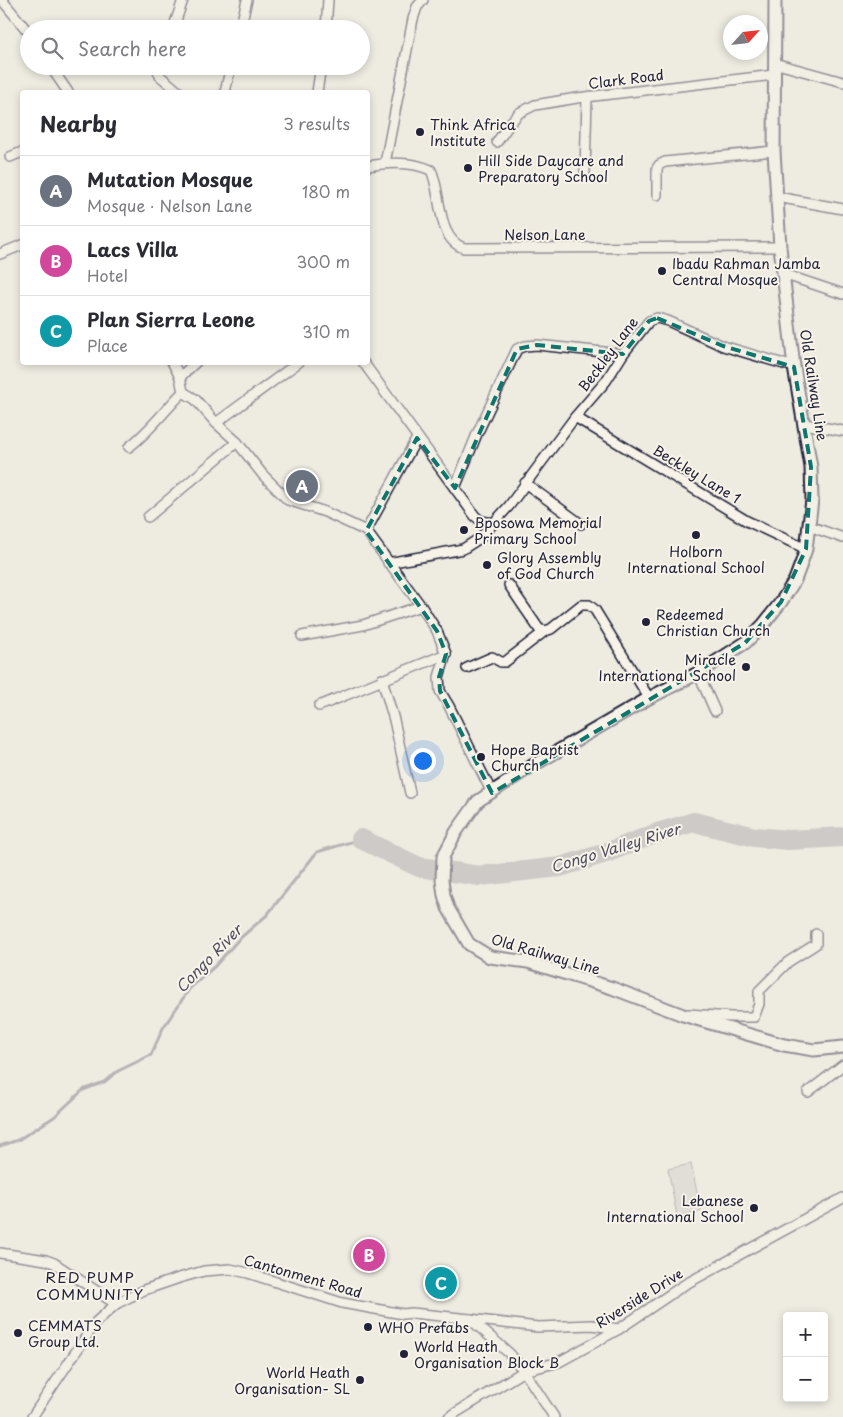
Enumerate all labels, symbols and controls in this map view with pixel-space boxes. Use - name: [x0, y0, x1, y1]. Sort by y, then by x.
- north arrow: [723, 15, 768, 60]
- search box: [20, 20, 370, 75]
- icon: search: [38, 34, 66, 62]
- text: Search here: [78, 34, 187, 62]
- street label: Clark Road: [587, 64, 665, 94]
- text: Nearby: [40, 107, 117, 139]
- text: 3 results: [283, 111, 350, 135]
- place label: Think Africa Institute: [430, 114, 516, 151]
- marker: Think Africa Institute: [414, 126, 426, 138]
- place label: Hill Side Daycare and Preparatory School: [478, 150, 624, 187]
- marker: Hill Side Daycare and Preparatory School: [462, 162, 474, 174]
- text: Mutation Mosque: [87, 165, 253, 193]
- text: A: [50, 179, 62, 203]
- text: 180 m: [302, 179, 350, 203]
- text: Mosque · Nelson Lane: [87, 193, 253, 217]
- street label: Nelson Lane: [504, 224, 586, 245]
- text: Lacs Villa: [87, 235, 178, 263]
- text: B: [51, 249, 61, 273]
- text: 300 m: [296, 249, 350, 273]
- place label: Ibadu Rahman Jamba Central Mosque: [672, 253, 821, 290]
- text: Hotel: [87, 263, 128, 287]
- marker: Ibadu Rahman Jamba Central Mosque: [656, 265, 668, 277]
- text: Plan Sierra Leone: [87, 305, 255, 333]
- street label: Beckley Lane: [573, 312, 643, 396]
- text: C: [50, 319, 62, 343]
- text: 310 m: [302, 319, 350, 343]
- street label: Old Railway Line: [795, 328, 833, 442]
- text: Place: [87, 333, 128, 357]
- street label: Beckley Lane 1: [649, 439, 745, 509]
- pin: A: [286, 467, 318, 505]
- place label: Bposowa Memorial Primary School: [474, 512, 602, 549]
- marker: Bposowa Memorial Primary School: [458, 524, 470, 536]
- marker: Holborn International School: [690, 529, 702, 541]
- place label: Holborn International School: [627, 541, 765, 578]
- place label: Glory Assembly of God Church: [497, 547, 602, 584]
- marker: Glory Assembly of God Church: [481, 559, 493, 571]
- place label: Redeemed Christian Church: [656, 604, 770, 641]
- marker: Redeemed Christian Church: [640, 616, 652, 628]
- place label: Miracle International School: [598, 649, 736, 686]
- marker: Miracle International School: [740, 661, 752, 673]
- place label: Hope Baptist Church: [491, 739, 579, 776]
- your location: [410, 748, 436, 774]
- marker: Hope Baptist Church: [475, 751, 487, 763]
- water label: Congo Valley River: [548, 816, 685, 878]
- water label: Congo River: [169, 917, 248, 997]
- street label: Old Railway Line: [489, 928, 603, 980]
- place label: Lebanese International School: [606, 1190, 744, 1227]
- marker: Lebanese International School: [748, 1202, 760, 1214]
- pin: B: [353, 1236, 385, 1274]
- street label: Cantonment Road: [241, 1249, 365, 1303]
- street label: Riverside Drive: [591, 1263, 687, 1333]
- pin: C: [425, 1264, 457, 1302]
- district label: RED PUMP COMMUNITY: [36, 1265, 144, 1305]
- map controls: [783, 1312, 828, 1402]
- button: +: [783, 1312, 828, 1357]
- place label: CEMMATS Group Ltd.: [28, 1315, 102, 1352]
- place label: WHO Prefabs: [378, 1317, 469, 1338]
- marker: WHO Prefabs: [362, 1321, 374, 1333]
- marker: CEMMATS Group Ltd.: [12, 1327, 24, 1339]
- place label: World Heath Organisation Block B: [414, 1336, 559, 1373]
- marker: World Heath Organisation Block B: [398, 1348, 410, 1360]
- button: −: [783, 1357, 828, 1402]
- place label: World Heath Organisation- SL: [234, 1362, 350, 1399]
- marker: World Heath Organisation- SL: [354, 1374, 366, 1386]

